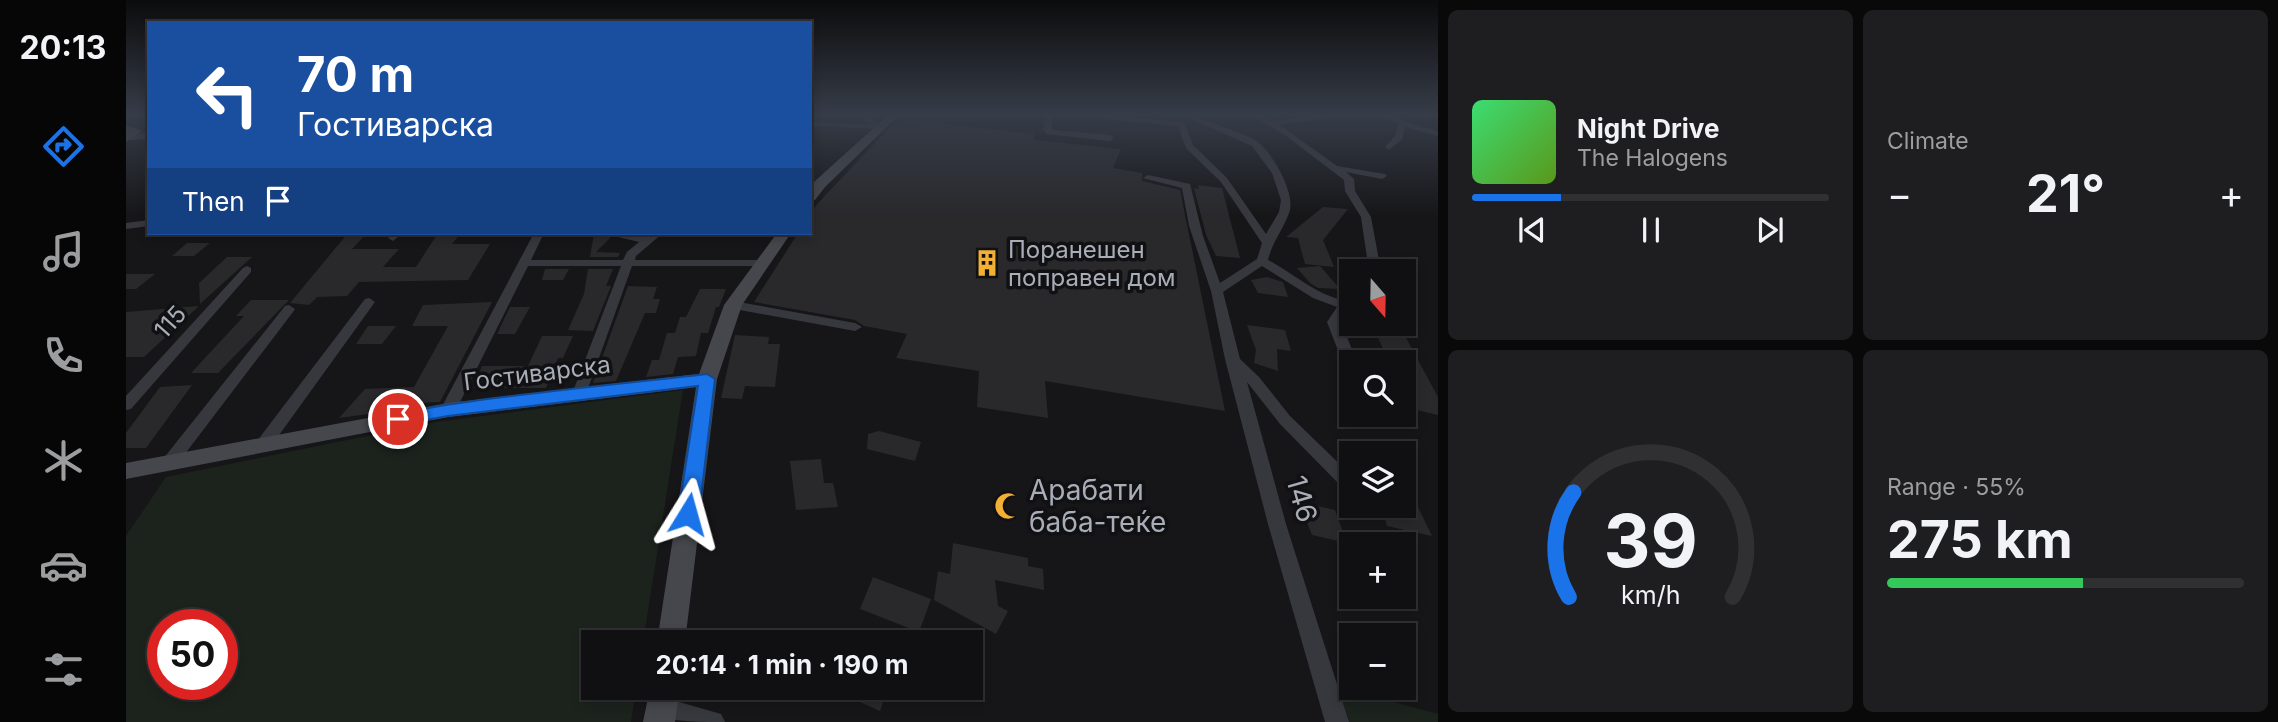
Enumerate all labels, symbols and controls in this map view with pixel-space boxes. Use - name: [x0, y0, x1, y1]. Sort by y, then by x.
- text: 20:13: [20, 28, 106, 67]
- text: 70 m: [297, 45, 414, 104]
- icon: left: [182, 49, 273, 140]
- text: Гостиварска: [297, 105, 494, 144]
- text: Night Drive: [1577, 113, 1719, 144]
- icon: directions: [39, 122, 88, 171]
- text: Climate: [1887, 127, 1969, 155]
- text: The Halogens: [1577, 144, 1728, 172]
- text: 21°: [2026, 162, 2105, 225]
- text: −: [1887, 171, 1912, 217]
- text: +: [2219, 171, 2244, 217]
- icon: arrive: [259, 182, 297, 220]
- text: Then: [182, 186, 245, 217]
- icon: previous: [1513, 211, 1551, 249]
- icon: pause: [1632, 211, 1670, 249]
- icon: next: [1751, 211, 1789, 249]
- icon: music: [39, 227, 88, 276]
- place label: Поранешен поправен дом: [1008, 235, 1175, 292]
- building icon: Поранешен поправен дом: [972, 248, 1002, 278]
- north arrow: [1339, 259, 1416, 336]
- map controls: [1339, 259, 1416, 700]
- street label: 115: [148, 300, 192, 344]
- icon: phone: [39, 331, 88, 380]
- street label: Гостиварска: [462, 350, 612, 396]
- button: search: [1339, 350, 1416, 427]
- pin: [368, 389, 428, 449]
- icon: arrive: [379, 400, 417, 438]
- icon: climate: [39, 436, 88, 485]
- button: layers: [1339, 441, 1416, 518]
- street label: 146: [1279, 472, 1325, 526]
- place label: Арабати баба-теќе: [1029, 473, 1166, 539]
- text: Range · 55%: [1887, 473, 2026, 501]
- position arrow: [651, 477, 725, 551]
- mosque icon: Арабати баба-теќе: [993, 491, 1023, 521]
- text: 39: [1603, 496, 1698, 585]
- text: 275 km: [1887, 508, 2073, 571]
- button: +: [1339, 532, 1416, 609]
- icon: car: [39, 541, 88, 590]
- text: km/h: [1621, 580, 1680, 610]
- speed limit sign: 50: [147, 609, 238, 700]
- button: −: [1339, 623, 1416, 700]
- icon: filters: [39, 645, 88, 694]
- text: 20:14 · 1 min · 190 m: [655, 649, 909, 680]

